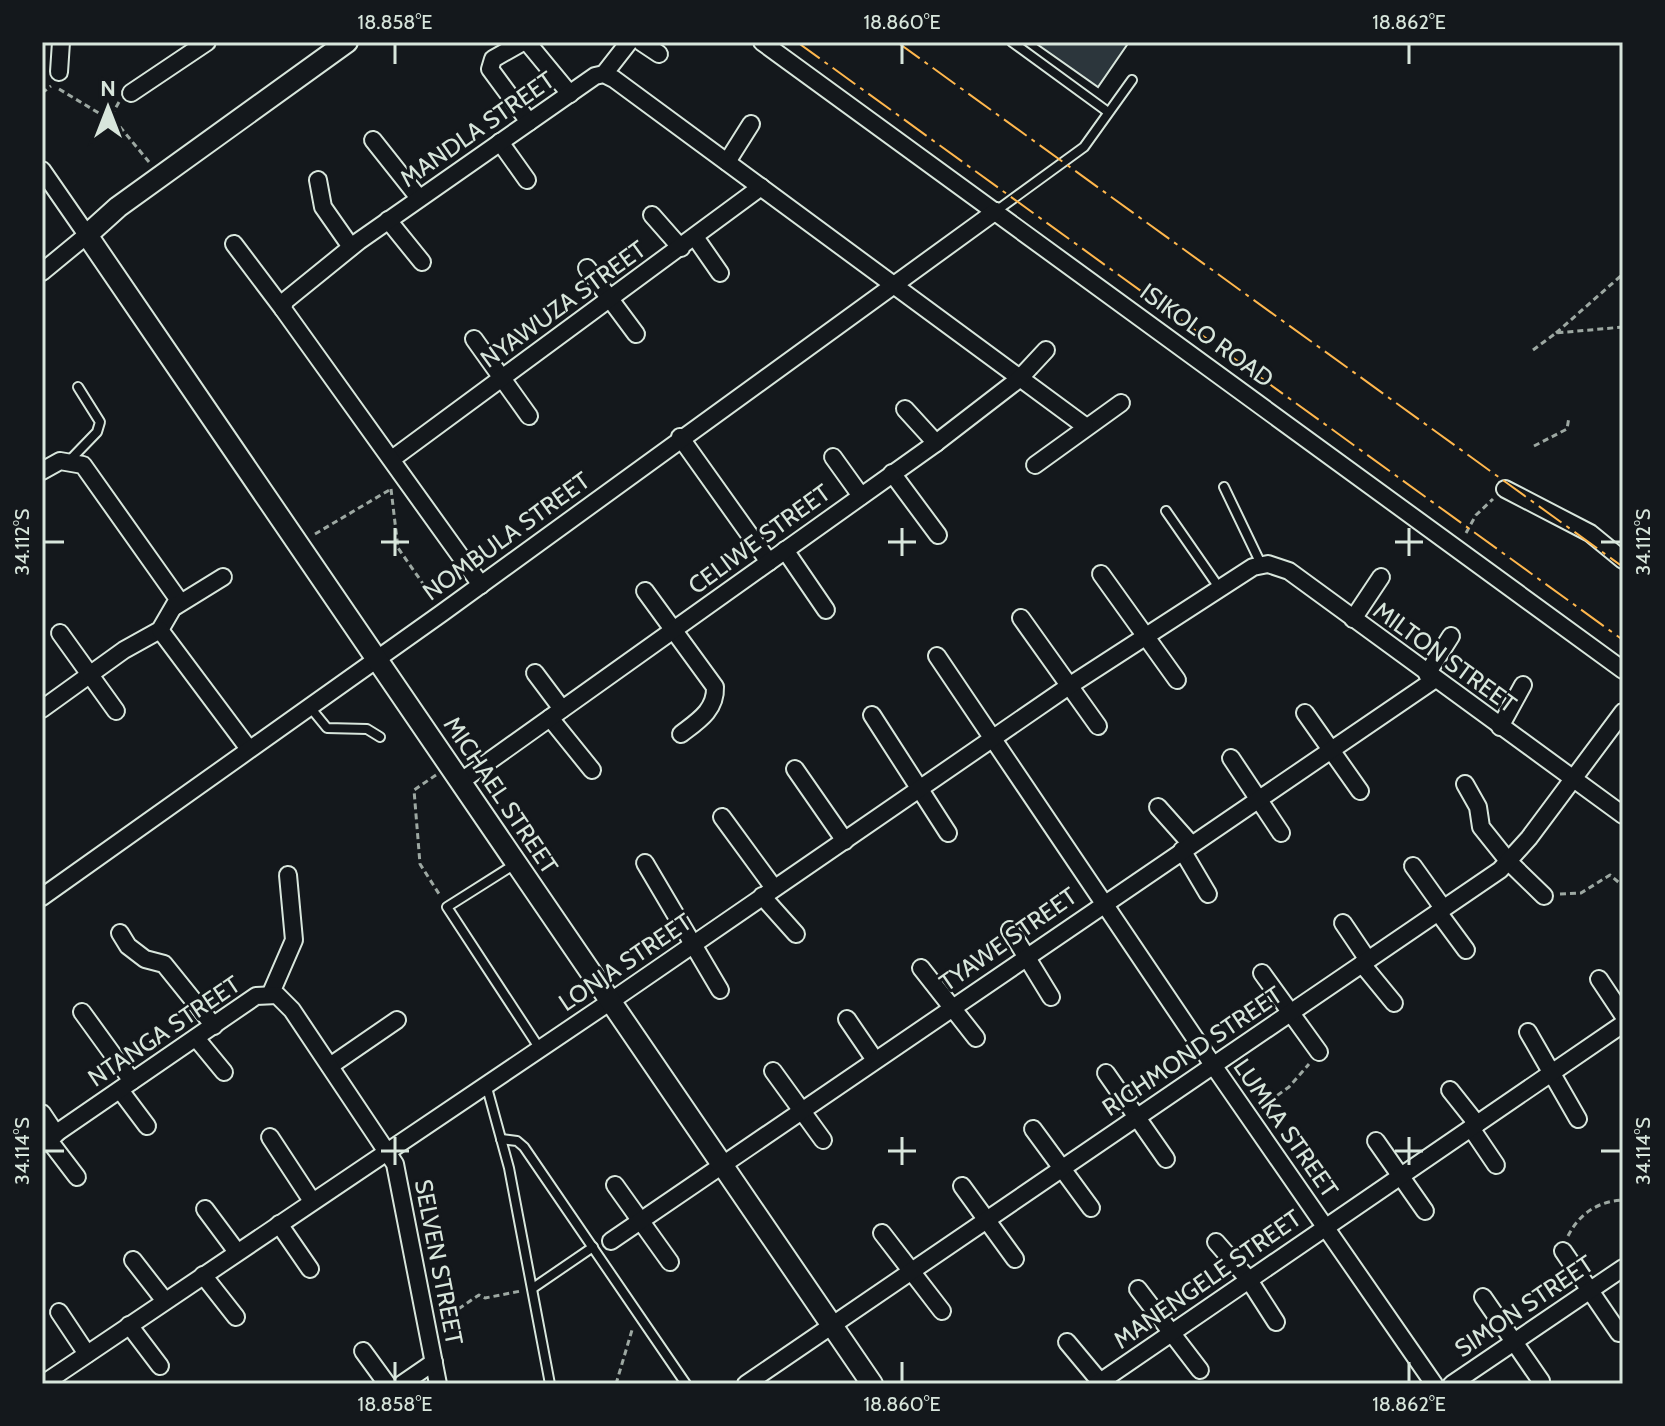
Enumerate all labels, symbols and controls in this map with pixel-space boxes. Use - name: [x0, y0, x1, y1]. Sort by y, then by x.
- text: 18.858°E: [358, 10, 432, 34]
- text: 18.860°E: [863, 10, 941, 34]
- text: 18.862°E: [1372, 10, 1446, 34]
- street label: MANDLA STREET: [394, 65, 560, 193]
- north arrow: [68, 68, 148, 148]
- text: N: [100, 75, 116, 102]
- street label: NYAWUZA STREET: [475, 234, 651, 374]
- street label: ISIKOLO ROAD: [1135, 277, 1279, 393]
- street label: NOMBULA STREET: [417, 466, 595, 606]
- street label: CELIWE STREET: [682, 478, 836, 600]
- text: 34.112°S: [10, 508, 34, 575]
- text: 34.112°S: [1631, 508, 1655, 575]
- street label: MILTON STREET: [1368, 595, 1522, 719]
- street label: MICHAEL STREET: [438, 711, 564, 879]
- street label: TYAWE STREET: [934, 881, 1082, 997]
- street label: LONJA STREET: [553, 907, 697, 1017]
- street label: NTANGA STREET: [82, 969, 246, 1093]
- street label: RICHMOND STREET: [1097, 980, 1288, 1122]
- street label: LUMKA STREET: [1227, 1053, 1345, 1203]
- text: 34.114°S: [10, 1117, 34, 1185]
- text: 34.114°S: [1631, 1117, 1655, 1185]
- street label: SELVEN STREET: [409, 1177, 469, 1347]
- street label: MANENGELE STREET: [1108, 1203, 1306, 1355]
- street label: SIMON STREET: [1449, 1249, 1599, 1363]
- text: 18.858°E: [358, 1392, 432, 1416]
- text: 18.860°E: [863, 1392, 941, 1416]
- text: 18.862°E: [1372, 1392, 1446, 1416]

